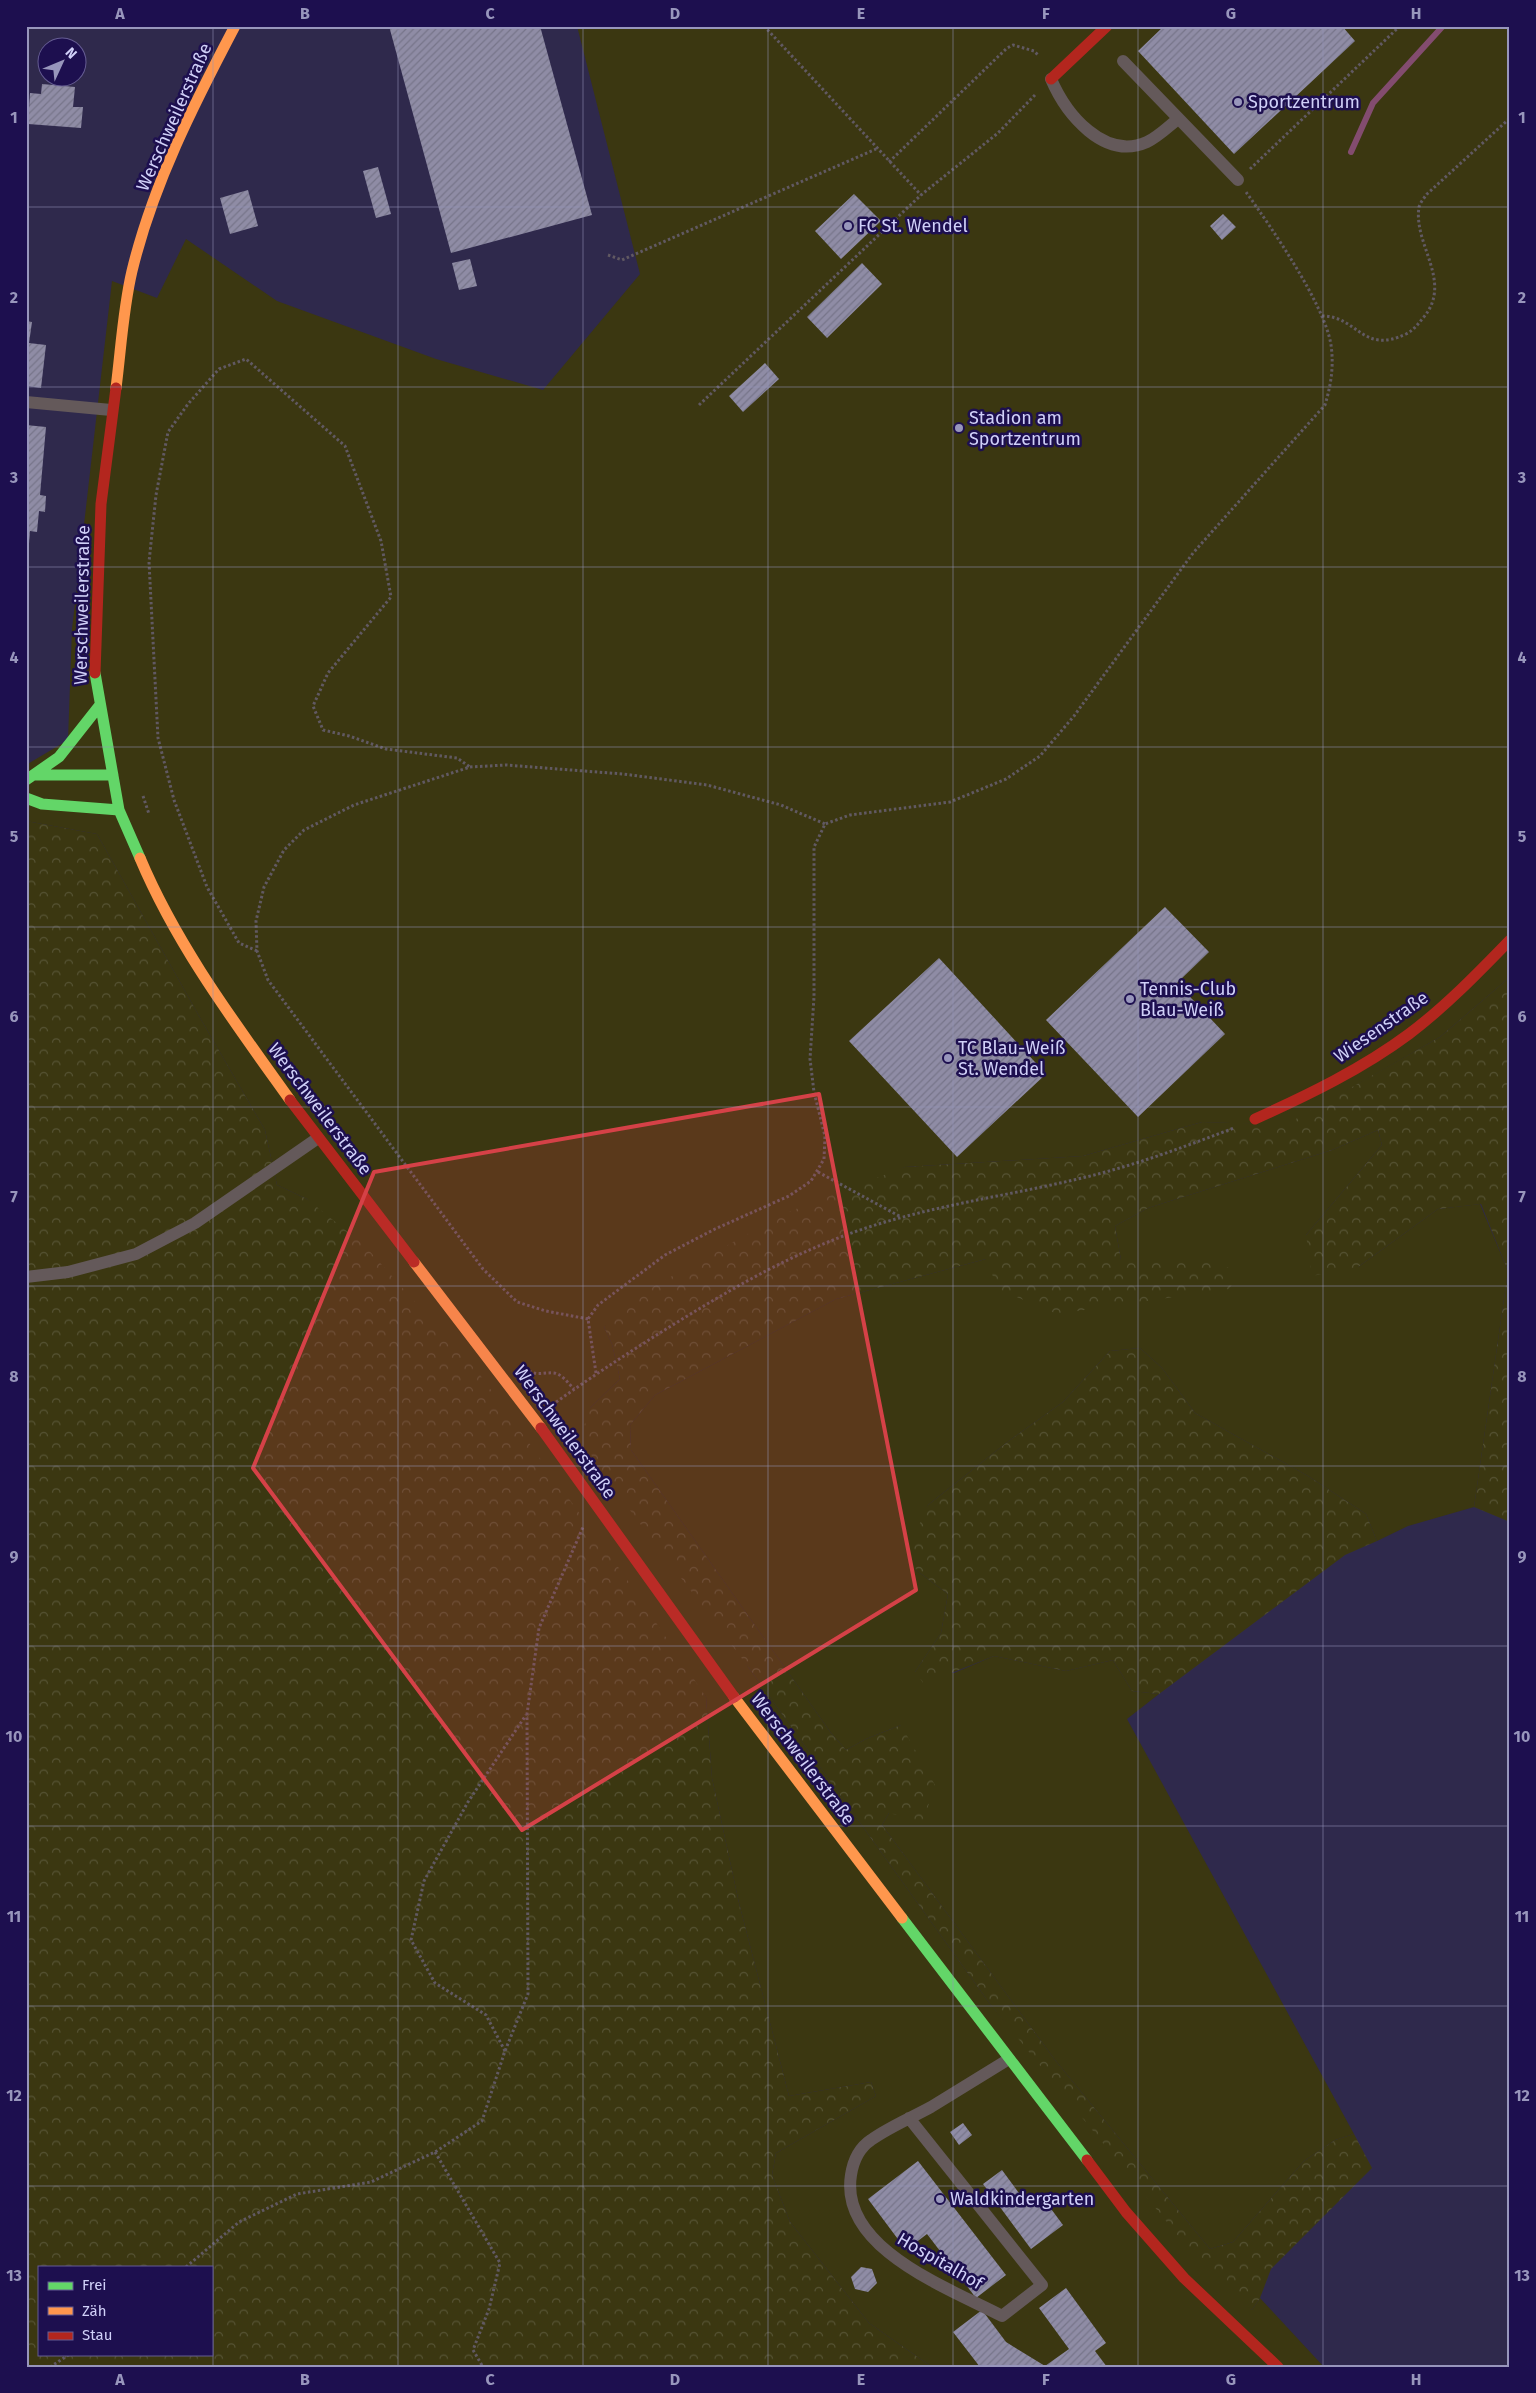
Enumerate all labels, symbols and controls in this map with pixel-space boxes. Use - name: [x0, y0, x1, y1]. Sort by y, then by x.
- text: A: [114, 4, 125, 23]
- text: B: [300, 4, 310, 23]
- text: C: [485, 4, 495, 23]
- text: D: [670, 4, 680, 23]
- text: E: [857, 4, 865, 23]
- text: F: [1042, 4, 1050, 23]
- text: G: [1226, 4, 1236, 23]
- text: H: [1411, 4, 1421, 23]
- north arrow: [38, 38, 88, 88]
- street label: Werschweilerstraße: [131, 40, 217, 194]
- text: N: [62, 44, 80, 63]
- place label: Sportzentrum: [1248, 91, 1360, 113]
- marker: Sportzentrum: [1232, 96, 1244, 108]
- text: 1: [10, 108, 18, 127]
- text: 1: [1518, 108, 1526, 127]
- place label: FC St. Wendel: [858, 215, 968, 237]
- marker: FC St. Wendel: [842, 220, 854, 232]
- text: 2: [10, 288, 18, 307]
- text: 2: [1518, 288, 1526, 307]
- place label: Stadion am Sportzentrum: [969, 407, 1081, 450]
- marker: Stadion am Sportzentrum: [953, 422, 965, 434]
- text: 3: [9, 468, 18, 487]
- text: 3: [1517, 468, 1526, 487]
- street label: Werschweilerstraße: [70, 525, 94, 685]
- text: 4: [9, 648, 19, 667]
- text: 4: [1517, 648, 1527, 667]
- text: 5: [10, 827, 19, 846]
- text: 5: [1518, 827, 1527, 846]
- place label: Tennis-Club Blau-Weiß: [1140, 978, 1236, 1021]
- street label: Wiesenstraße: [1330, 986, 1432, 1068]
- marker: Tennis-Club Blau-Weiß: [1124, 993, 1136, 1005]
- text: 6: [9, 1007, 19, 1026]
- text: 6: [1517, 1007, 1527, 1026]
- place label: TC Blau-Weiß St. Wendel: [958, 1037, 1065, 1080]
- street label: Werschweilerstraße: [263, 1039, 377, 1179]
- marker: TC Blau-Weiß St. Wendel: [942, 1052, 954, 1064]
- text: 7: [10, 1187, 18, 1206]
- text: 7: [1518, 1187, 1526, 1206]
- street label: Werschweilerstraße: [509, 1361, 621, 1503]
- text: 8: [9, 1367, 19, 1386]
- text: 8: [1517, 1367, 1527, 1386]
- text: 9: [10, 1547, 19, 1566]
- text: 9: [1518, 1547, 1527, 1566]
- street label: Werschweilerstraße: [746, 1689, 860, 1829]
- text: 10: [6, 1727, 22, 1746]
- text: 10: [1514, 1727, 1530, 1746]
- text: 11: [7, 1907, 21, 1926]
- text: 11: [1515, 1907, 1529, 1926]
- text: 12: [6, 2086, 22, 2105]
- text: 12: [1514, 2086, 1530, 2105]
- place label: Waldkindergarten: [950, 2188, 1094, 2210]
- marker: Waldkindergarten: [934, 2193, 946, 2205]
- street label: Hospitalhof: [893, 2228, 988, 2295]
- text: 13: [6, 2266, 22, 2285]
- legend: [38, 2266, 212, 2356]
- text: 13: [1514, 2266, 1530, 2285]
- text: Frei: [82, 2276, 107, 2294]
- text: Zäh: [82, 2302, 107, 2320]
- text: Stau: [82, 2326, 112, 2344]
- text: A: [114, 2370, 125, 2389]
- text: B: [300, 2370, 310, 2389]
- text: C: [485, 2370, 495, 2389]
- text: D: [670, 2370, 680, 2389]
- text: E: [857, 2370, 865, 2389]
- text: F: [1042, 2370, 1050, 2389]
- text: G: [1226, 2370, 1236, 2389]
- text: H: [1411, 2370, 1421, 2389]

